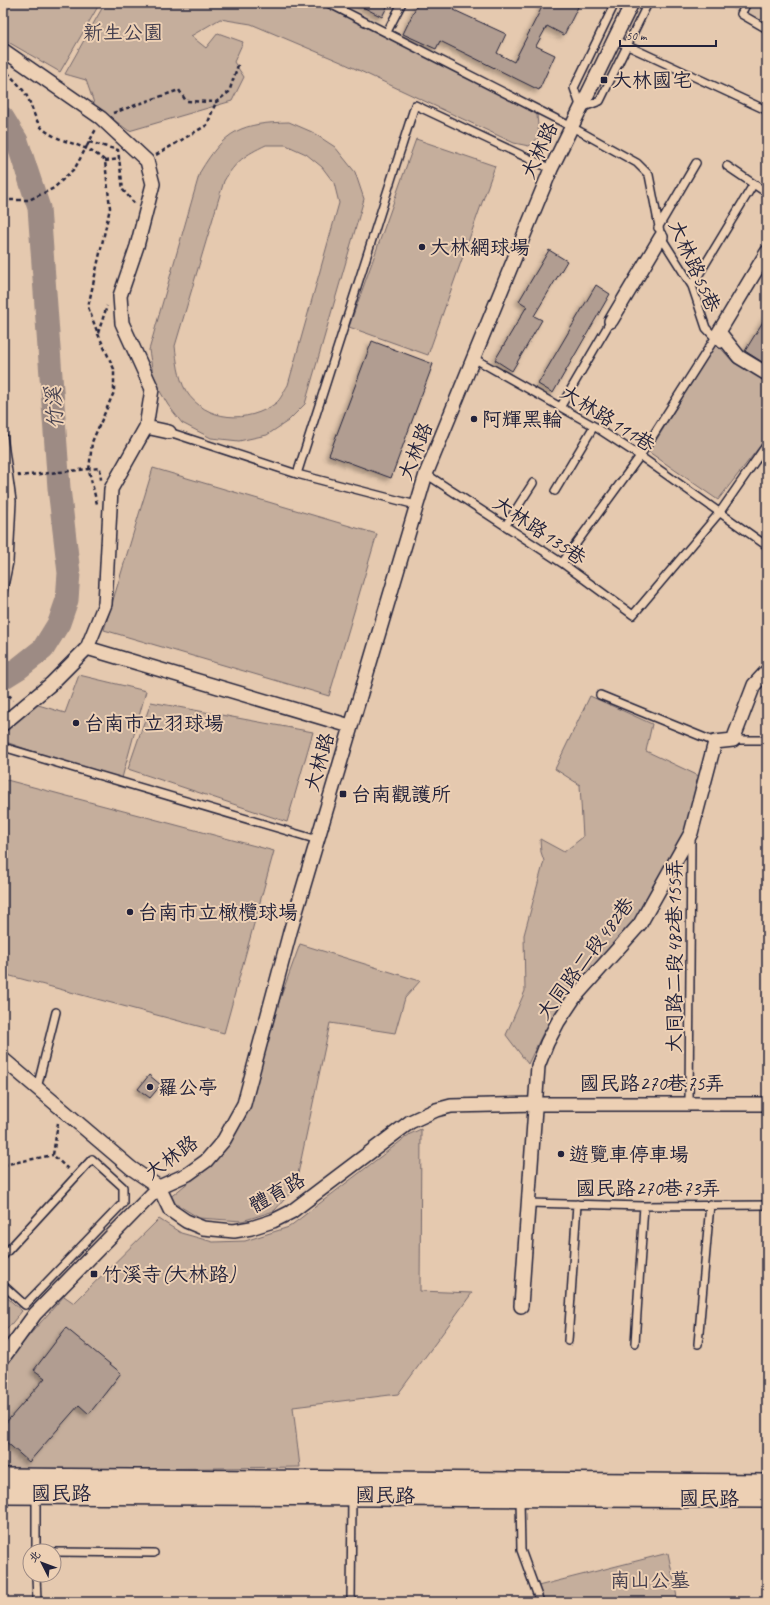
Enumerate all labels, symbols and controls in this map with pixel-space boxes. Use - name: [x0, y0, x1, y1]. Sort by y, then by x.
- park label: 新生公園: [83, 20, 163, 45]
- scale bar: [620, 22, 716, 48]
- text: 50 m: [626, 28, 648, 44]
- place label: 大林國宅: [612, 68, 692, 93]
- marker: 大林國宅: [599, 75, 609, 85]
- street label: 大林路: [515, 117, 564, 183]
- street label: 大林路55巷: [663, 216, 726, 317]
- place label: 大林網球場: [430, 235, 530, 260]
- marker: 大林網球場: [417, 242, 427, 252]
- street label: 大林路111巷: [556, 379, 661, 458]
- water label: 竹溪: [39, 385, 68, 430]
- place label: 阿輝黑輪: [482, 407, 562, 432]
- marker: 阿輝黑輪: [469, 414, 479, 424]
- street label: 大林路: [393, 418, 439, 484]
- street label: 大林路135巷: [488, 490, 592, 571]
- place label: 台南市立羽球場: [84, 711, 224, 736]
- marker: 台南市立羽球場: [71, 718, 81, 728]
- street label: 大林路: [299, 729, 340, 794]
- place label: 台南觀護所: [351, 782, 451, 807]
- marker: 台南觀護所: [338, 789, 348, 799]
- street label: 大同路二段482巷155弄: [662, 859, 687, 1053]
- street label: 大同路二段482巷: [531, 891, 640, 1025]
- place label: 台南市立橄欖球場: [138, 900, 298, 925]
- marker: 台南市立橄欖球場: [125, 907, 135, 917]
- street label: 國民路270巷75弄: [580, 1071, 725, 1096]
- place label: 羅公亭: [158, 1075, 218, 1100]
- marker: 羅公亭: [145, 1082, 155, 1092]
- street label: 大林路: [140, 1129, 204, 1185]
- place label: 遊覽車停車場: [569, 1142, 689, 1167]
- marker: 遊覽車停車場: [556, 1149, 566, 1159]
- street label: 體育路: [245, 1166, 310, 1218]
- street label: 國民路270巷73弄: [576, 1176, 721, 1201]
- place label: 竹溪寺(大林路): [102, 1262, 237, 1287]
- marker: 竹溪寺(大林路): [89, 1269, 99, 1279]
- street label: 國民路: [31, 1481, 92, 1506]
- street label: 國民路: [355, 1482, 416, 1509]
- street label: 國民路: [679, 1486, 740, 1511]
- north arrow: [22, 1543, 62, 1583]
- text: 北: [26, 1548, 43, 1565]
- park label: 南山公墓: [610, 1568, 690, 1593]

